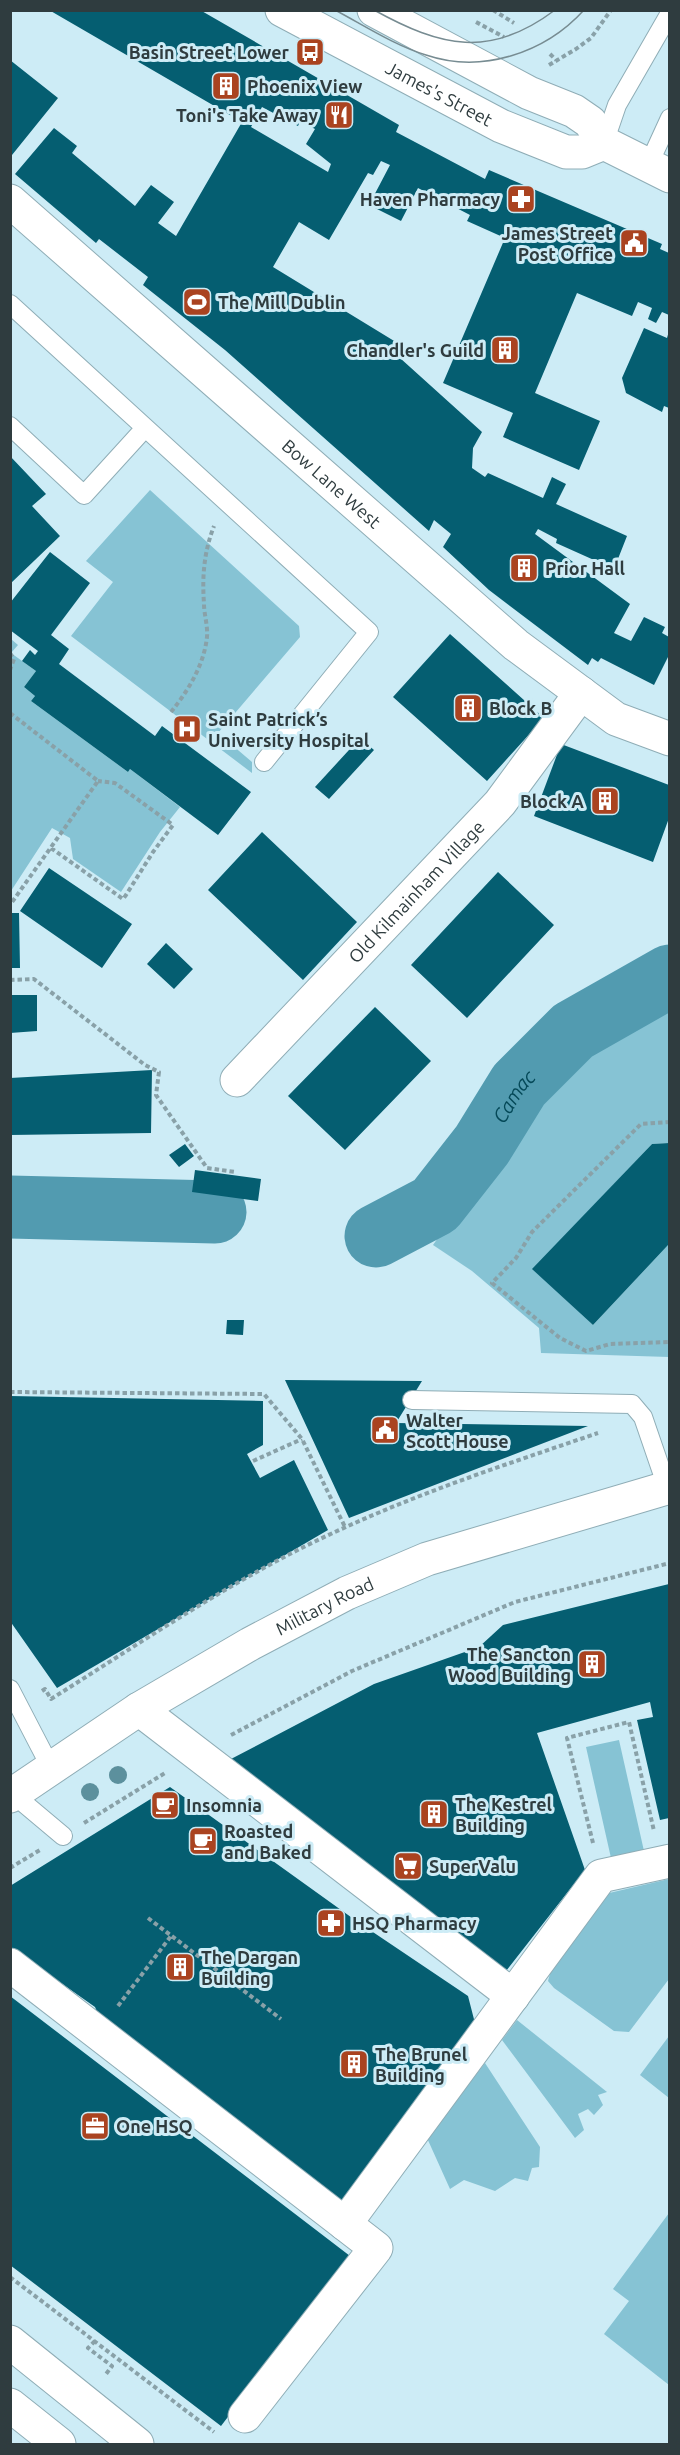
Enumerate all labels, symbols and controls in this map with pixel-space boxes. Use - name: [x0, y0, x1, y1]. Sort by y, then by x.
- bus stop icon: Basin Street Lower: [294, 36, 326, 68]
- place label: Basin Street Lower: [129, 42, 290, 62]
- street label: James's Street: [383, 57, 496, 130]
- building icon: Phoenix View: [210, 70, 242, 102]
- place label: Phoenix View: [247, 76, 362, 96]
- restaurant icon: Toni's Take Away: [323, 99, 355, 131]
- place label: Toni's Take Away: [176, 105, 318, 125]
- pharmacy icon: Haven Pharmacy: [505, 183, 537, 215]
- place label: Haven Pharmacy: [360, 189, 500, 209]
- place label: James Street Post Office: [501, 223, 613, 264]
- public building icon: James Street Post Office: [618, 227, 650, 259]
- sports icon: The Mill Dublin: [181, 286, 213, 318]
- place label: The Mill Dublin: [218, 292, 346, 312]
- building icon: Chandler's Guild: [489, 334, 521, 366]
- place label: Chandler's Guild: [346, 340, 484, 360]
- street label: Bow Lane West: [278, 435, 385, 532]
- building icon: Prior Hall: [508, 552, 540, 584]
- place label: Prior Hall: [545, 558, 626, 578]
- building icon: Block B: [452, 692, 484, 724]
- place label: Block B: [489, 698, 552, 718]
- place label: Saint Patrick’s University Hospital: [208, 709, 370, 750]
- hospital icon: Saint Patrick’s University Hospital: [171, 713, 203, 745]
- building icon: Block A: [589, 785, 621, 817]
- place label: Block A: [520, 791, 584, 811]
- street label: Old Kilmainham Village: [344, 816, 488, 966]
- water label: Camac: [487, 1064, 540, 1127]
- place label: Walter Scott House: [406, 1410, 509, 1451]
- public building icon: Walter Scott House: [369, 1414, 401, 1446]
- street label: Military Road: [272, 1573, 376, 1639]
- place label: The Sancton Wood Building: [448, 1644, 571, 1685]
- building icon: The Sancton Wood Building: [576, 1648, 608, 1680]
- cafe icon: Insomnia: [149, 1789, 181, 1821]
- place label: The Kestrel Building: [455, 1794, 553, 1835]
- place label: Insomnia: [186, 1795, 262, 1815]
- building icon: The Kestrel Building: [418, 1798, 450, 1830]
- place label: Roasted and Baked: [224, 1821, 312, 1862]
- cafe icon: Roasted and Baked: [187, 1825, 219, 1857]
- supermarket icon: SuperValu: [392, 1850, 424, 1882]
- place label: SuperValu: [429, 1856, 516, 1876]
- pharmacy icon: HSQ Pharmacy: [315, 1907, 347, 1939]
- place label: HSQ Pharmacy: [352, 1913, 477, 1933]
- place label: The Dargan Building: [201, 1947, 298, 1988]
- building icon: The Dargan Building: [164, 1951, 196, 1983]
- place label: The Brunel Building: [375, 2044, 468, 2085]
- building icon: The Brunel Building: [338, 2048, 370, 2080]
- office icon: One HSQ: [79, 2110, 111, 2142]
- place label: One HSQ: [116, 2116, 193, 2136]

